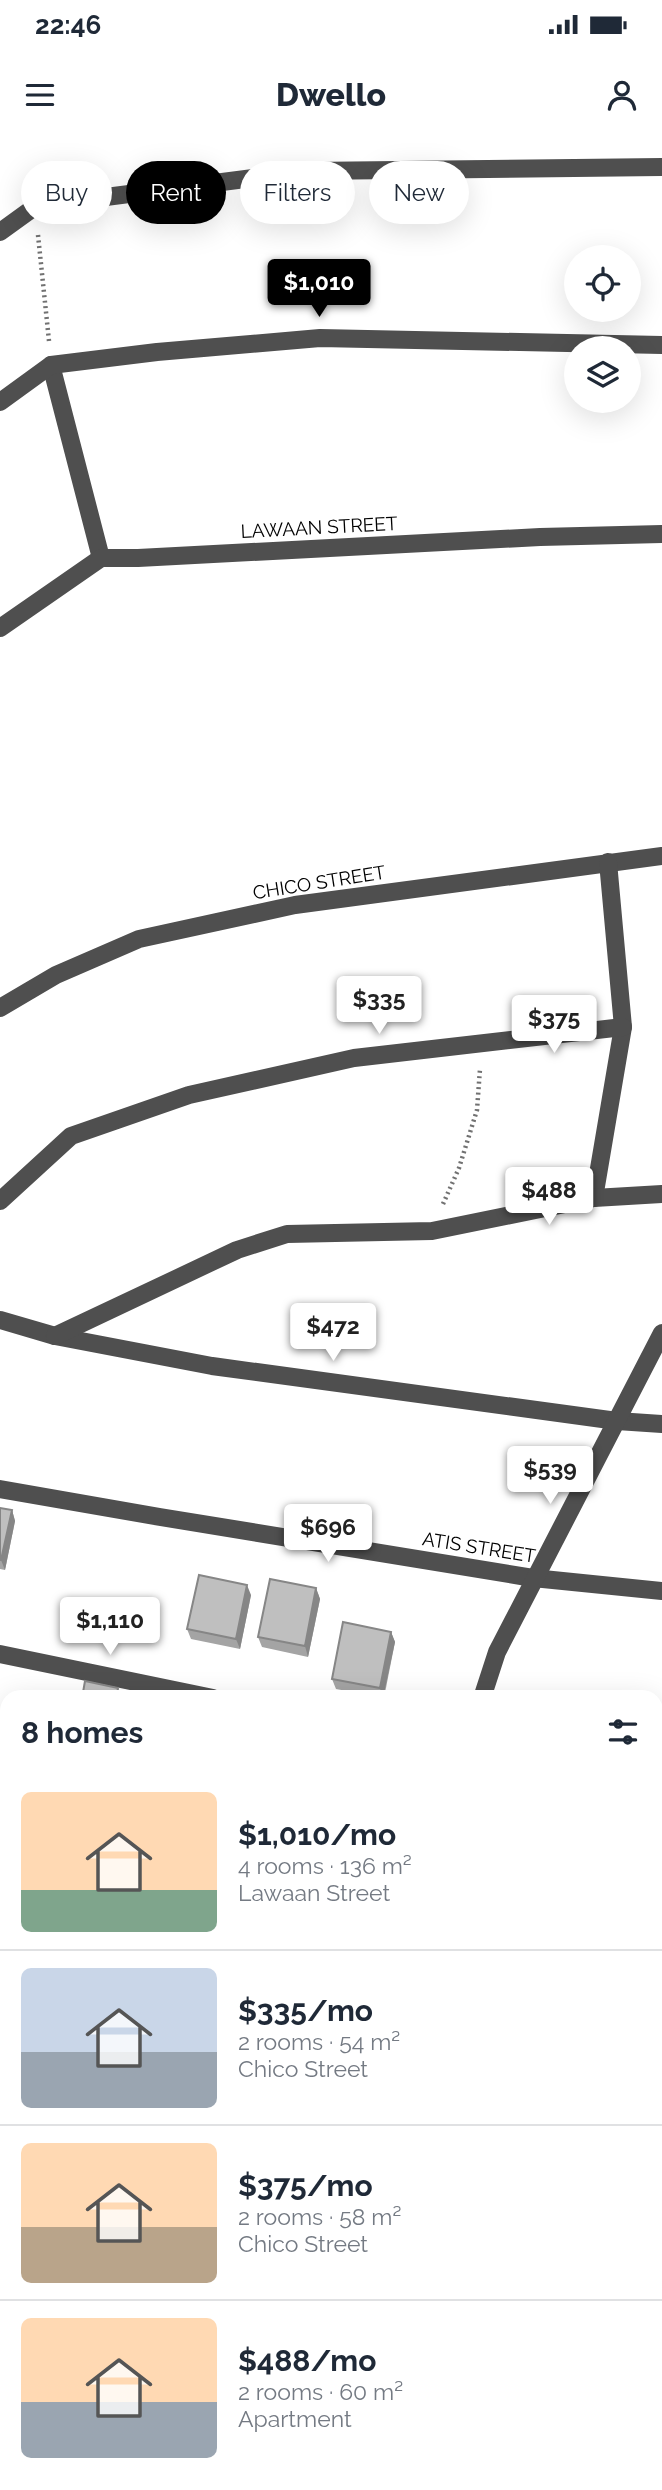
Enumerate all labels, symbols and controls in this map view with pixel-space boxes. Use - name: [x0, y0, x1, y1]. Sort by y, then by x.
- text: 22:46: [35, 10, 101, 40]
- icon: menu: [21, 76, 59, 114]
- text: Dwello: [276, 76, 386, 113]
- icon: person: [603, 76, 641, 114]
- chip: Buy: [21, 161, 112, 224]
- chip: Rent: [126, 161, 226, 224]
- chip: Filters: [240, 161, 355, 224]
- chip: New: [369, 161, 469, 224]
- map controls: [564, 245, 641, 413]
- button: locate: [564, 245, 641, 322]
- pin: $1,010: [262, 260, 376, 319]
- text: $1,010: [284, 268, 354, 295]
- button: layers: [564, 336, 641, 413]
- street label: LAWAAN STREET: [240, 512, 398, 542]
- street label: CHICO STREET: [251, 861, 387, 903]
- pin: $335: [338, 976, 420, 1036]
- text: $335: [353, 985, 405, 1012]
- pin: $375: [513, 996, 595, 1055]
- text: $375: [528, 1004, 580, 1031]
- pin: $488: [508, 1168, 590, 1227]
- text: $488: [521, 1176, 577, 1203]
- pin: $472: [292, 1304, 374, 1363]
- text: $472: [306, 1312, 360, 1339]
- pin: $539: [509, 1446, 591, 1506]
- text: $539: [523, 1455, 577, 1482]
- pin: $696: [287, 1504, 369, 1564]
- text: $696: [300, 1513, 356, 1540]
- street label: ATIS STREET: [421, 1527, 538, 1567]
- pin: $1,110: [53, 1598, 167, 1657]
- text: $1,110: [76, 1606, 144, 1633]
- icon: filters: [604, 1713, 642, 1751]
- text: 8 homes: [21, 1715, 143, 1750]
- text: $1,010/mo: [238, 1817, 396, 1852]
- icon: home: [77, 1820, 161, 1904]
- text: 4 rooms · 136 m²: [238, 1852, 412, 1879]
- text: Lawaan Street: [238, 1879, 390, 1906]
- text: $335/mo: [238, 1993, 373, 2028]
- icon: home: [77, 1996, 161, 2080]
- text: 2 rooms · 54 m²: [238, 2028, 400, 2055]
- text: Chico Street: [238, 2055, 368, 2082]
- text: $375/mo: [238, 2168, 373, 2203]
- icon: home: [77, 2171, 161, 2255]
- text: 2 rooms · 58 m²: [238, 2203, 401, 2230]
- text: Chico Street: [238, 2230, 368, 2257]
- text: $488/mo: [238, 2343, 376, 2378]
- icon: home: [77, 2346, 161, 2430]
- text: 2 rooms · 60 m²: [238, 2378, 403, 2405]
- text: Apartment: [238, 2405, 352, 2432]

